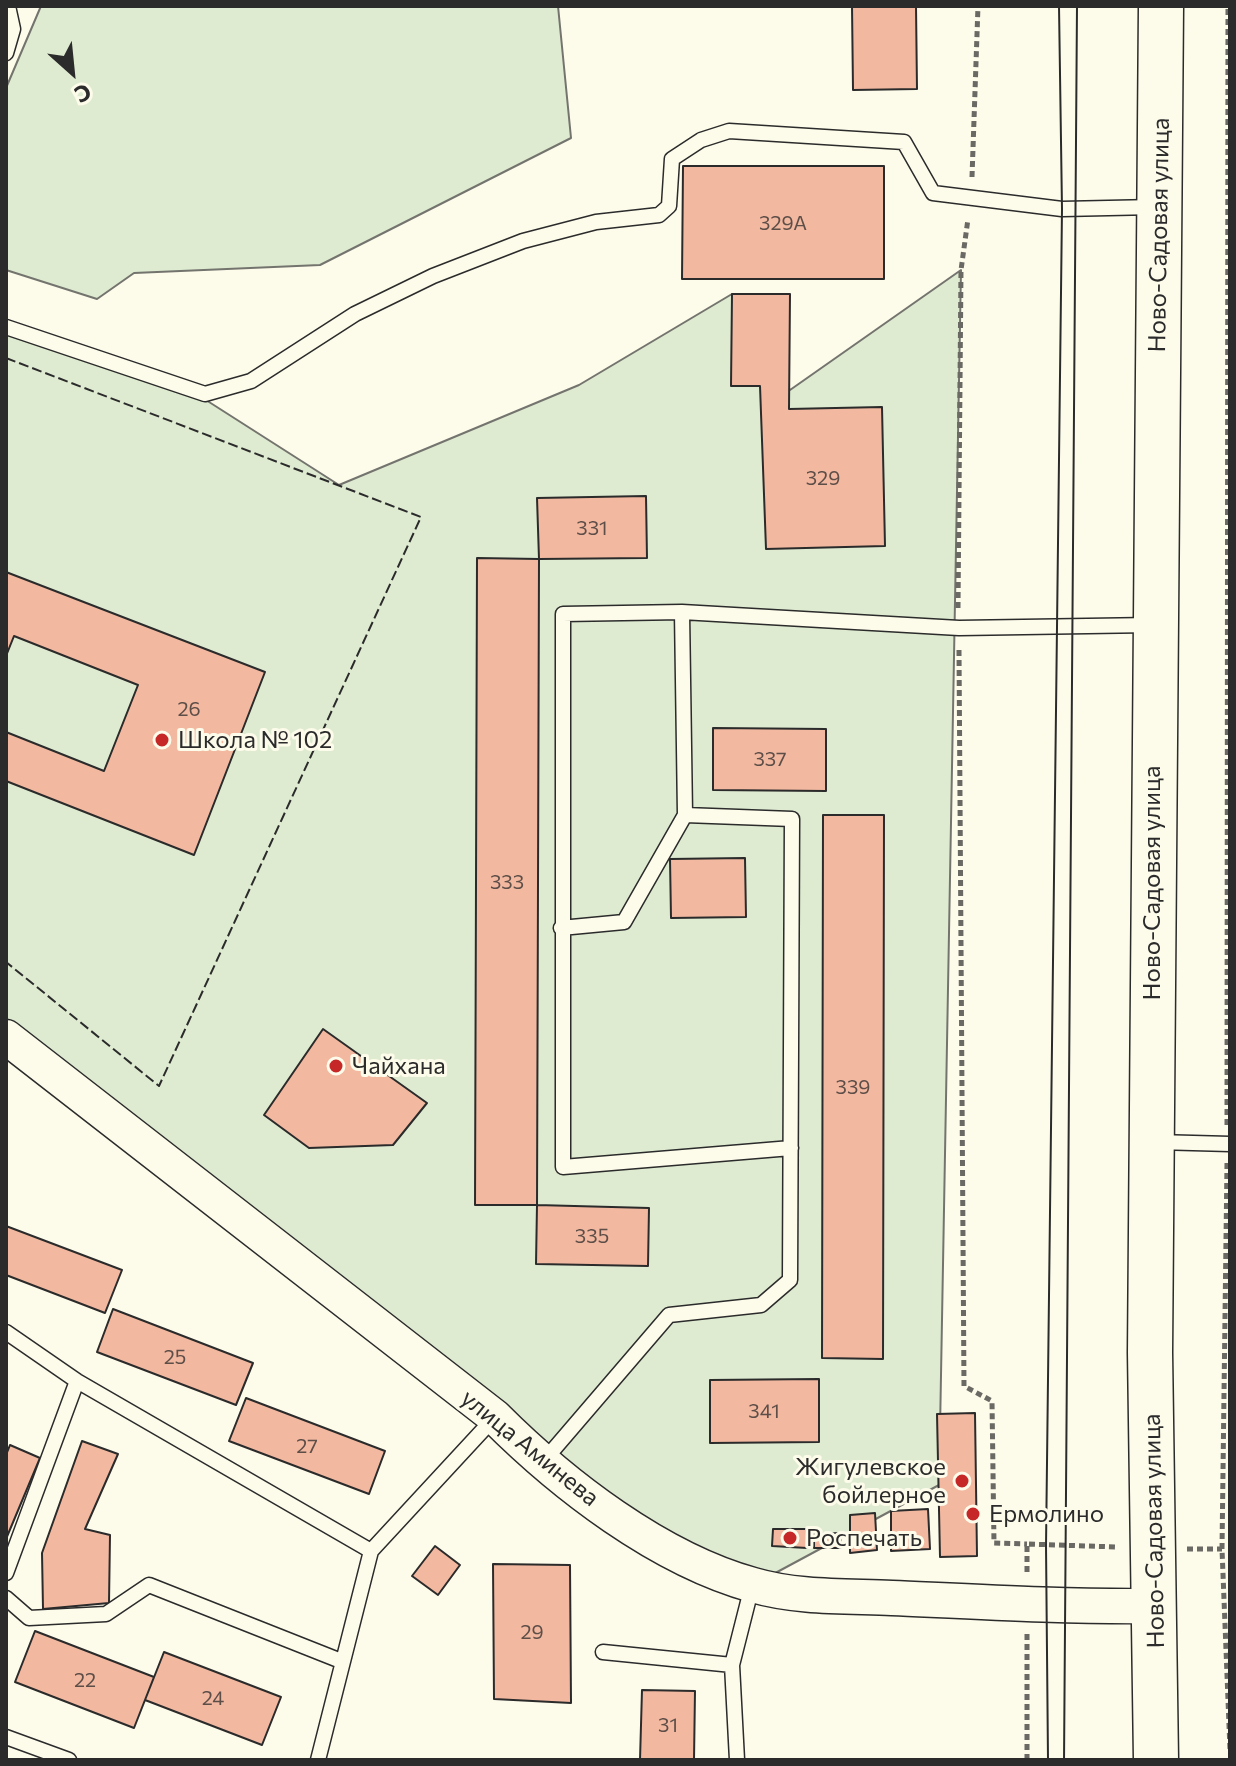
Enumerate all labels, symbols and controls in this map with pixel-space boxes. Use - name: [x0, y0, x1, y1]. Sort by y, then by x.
- north arrow: [32, 32, 112, 112]
- text: С: [70, 78, 96, 109]
- street label: Ново-Садовая улица: [1143, 117, 1175, 353]
- house number: 329А: [759, 211, 807, 235]
- house number: 329: [806, 466, 840, 490]
- house number: 331: [576, 516, 608, 540]
- house number: 26: [177, 697, 201, 721]
- place label: Школа № 102: [178, 726, 332, 754]
- marker: Школа № 102: [153, 731, 171, 749]
- house number: 337: [753, 747, 787, 771]
- street label: Ново-Садовая улица: [1138, 766, 1166, 1000]
- house number: 333: [490, 870, 524, 894]
- place label: Чайхана: [352, 1052, 446, 1080]
- marker: Чайхана: [327, 1057, 345, 1075]
- house number: 339: [836, 1075, 870, 1099]
- house number: 335: [575, 1224, 609, 1248]
- house number: 25: [164, 1345, 186, 1369]
- street label: улица Аминева: [455, 1384, 605, 1512]
- house number: 341: [748, 1399, 780, 1423]
- street label: Ново-Садовая улица: [1138, 1413, 1170, 1649]
- house number: 27: [296, 1434, 318, 1458]
- place label: Жигулевское бойлерное: [795, 1453, 946, 1509]
- marker: Жигулевское бойлерное: [953, 1472, 971, 1490]
- place label: Ермолино: [989, 1500, 1104, 1528]
- marker: Ермолино: [964, 1505, 982, 1523]
- place label: Роспечать: [806, 1524, 922, 1552]
- marker: Роспечать: [781, 1529, 799, 1547]
- house number: 29: [520, 1620, 544, 1644]
- house number: 22: [74, 1668, 96, 1692]
- house number: 24: [202, 1686, 224, 1710]
- house number: 31: [658, 1713, 678, 1737]

